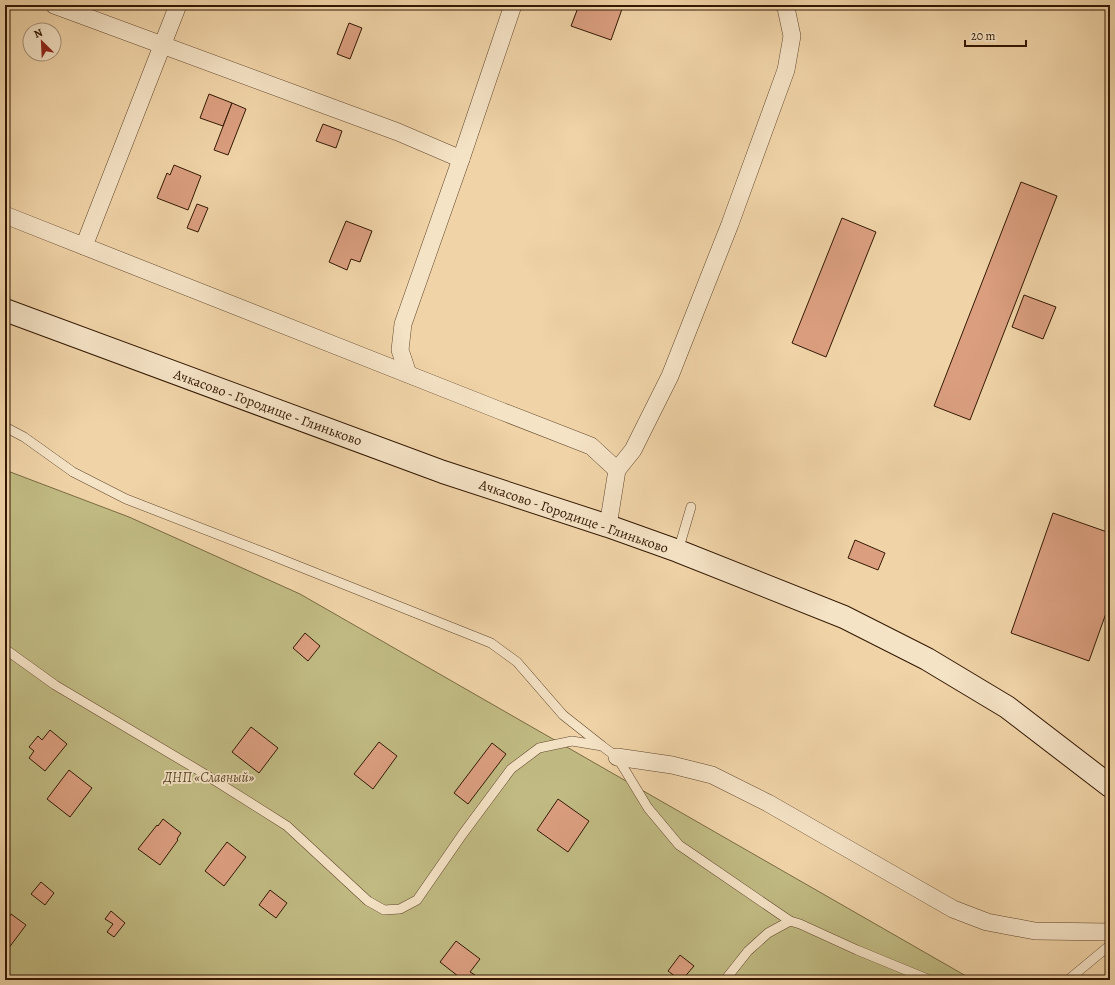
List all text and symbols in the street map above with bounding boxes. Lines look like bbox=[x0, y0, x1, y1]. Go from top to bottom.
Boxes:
north arrow bbox=[22, 22, 62, 62]
scale bar bbox=[965, 22, 1026, 48]
text: N bbox=[31, 25, 45, 42]
text: 20 m bbox=[971, 28, 995, 44]
street label: Ачкасово - Городище - Глиньково bbox=[170, 364, 365, 450]
street label: Ачкасово - Городище - Глиньково bbox=[476, 475, 671, 558]
park label: ДНП «Славный» bbox=[163, 768, 255, 787]

